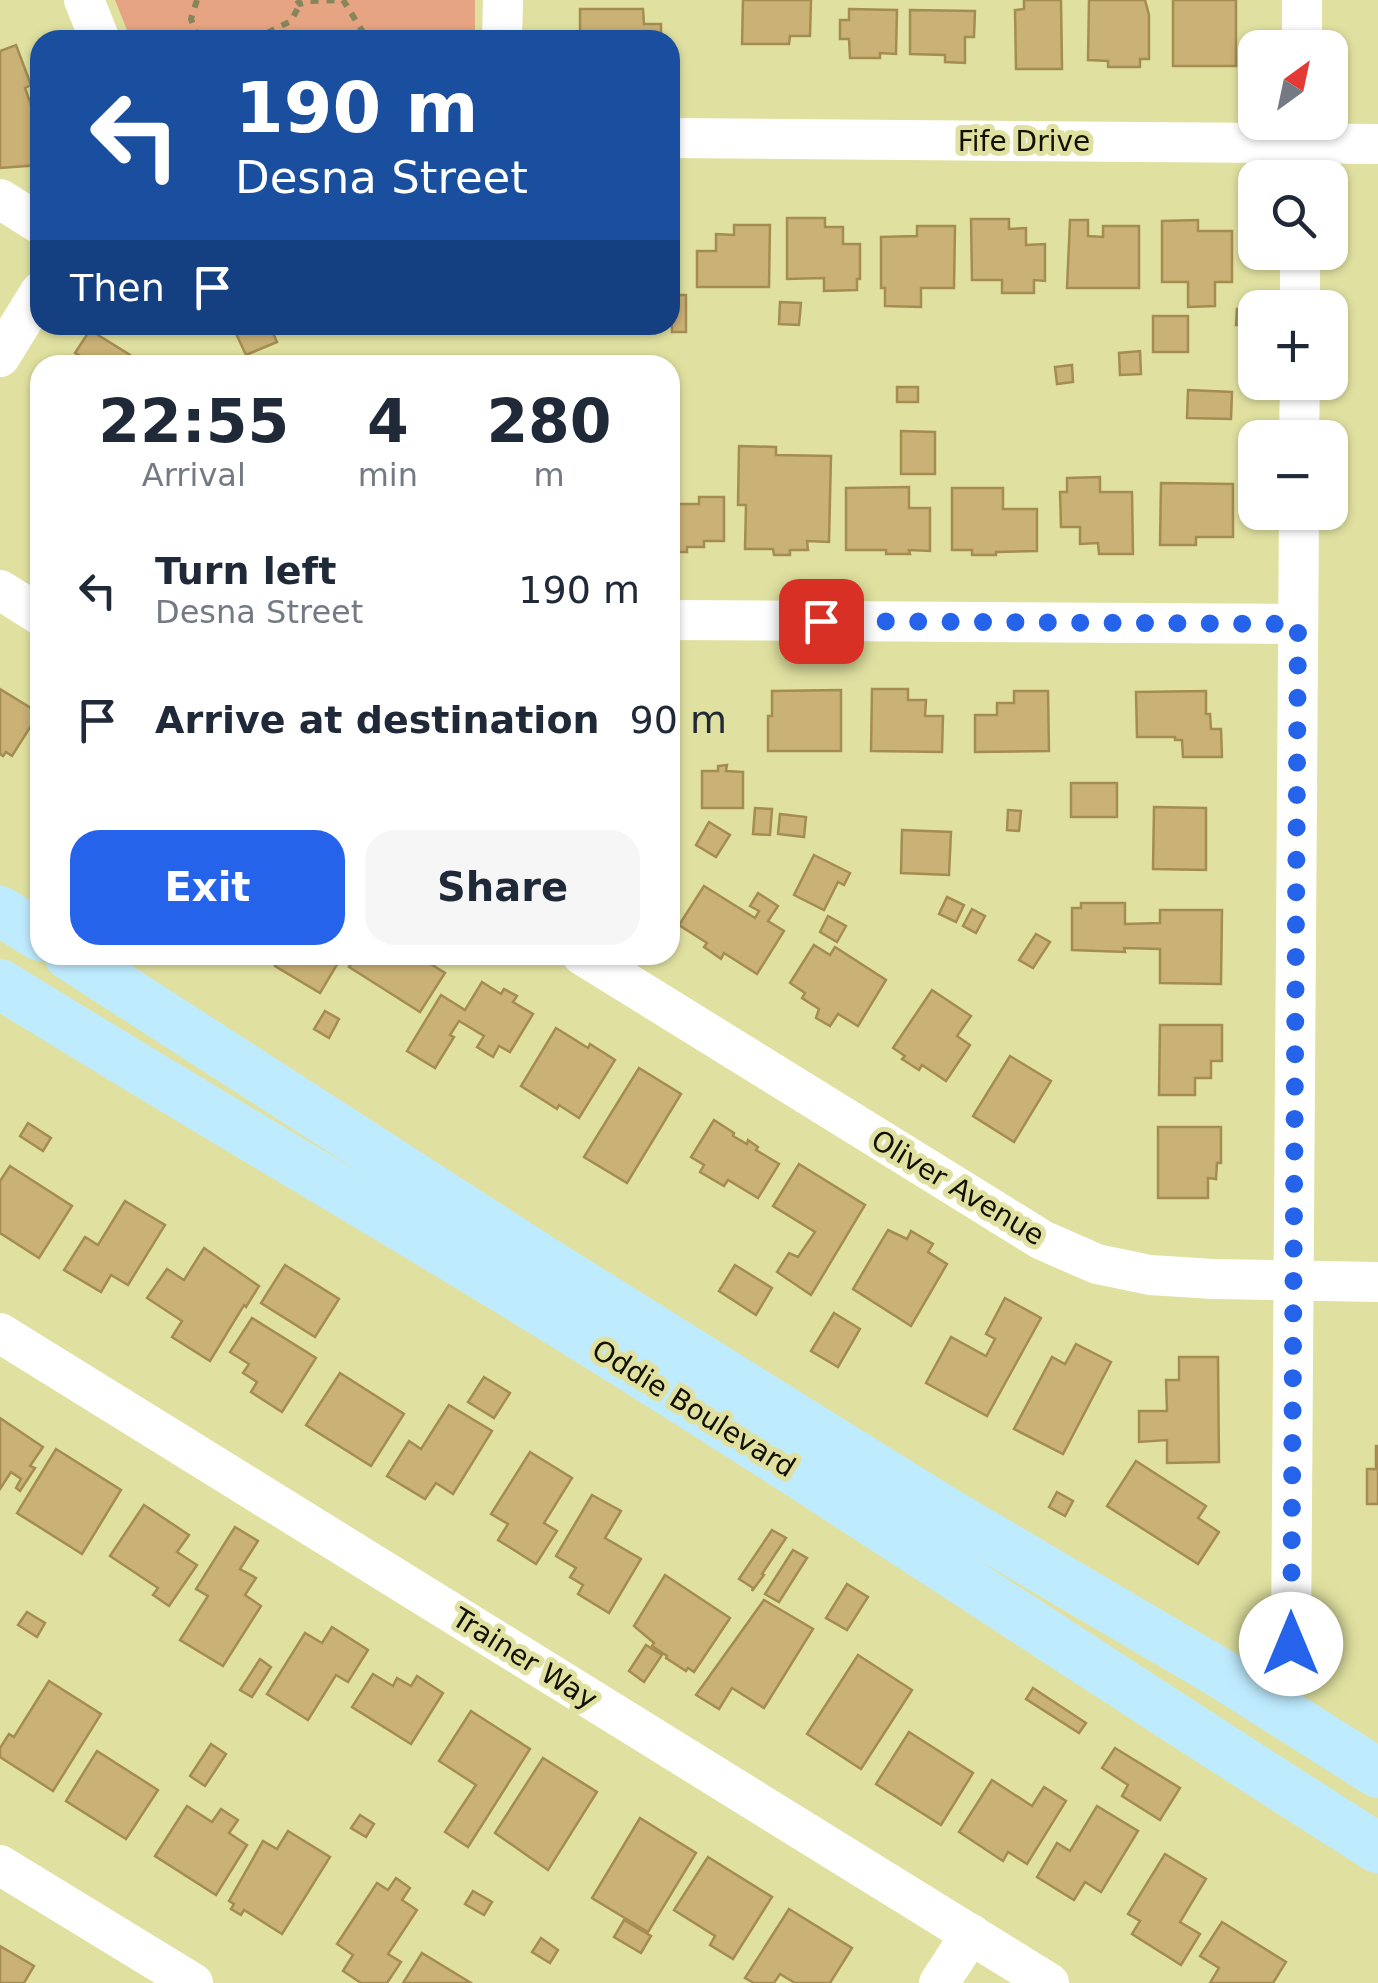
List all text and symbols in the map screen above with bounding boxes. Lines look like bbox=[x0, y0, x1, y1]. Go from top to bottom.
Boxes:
north arrow bbox=[1238, 30, 1348, 140]
map controls bbox=[1238, 30, 1348, 530]
text: 190 m bbox=[235, 67, 478, 149]
icon: left bbox=[70, 70, 200, 200]
street label: Fife Drive bbox=[958, 125, 1090, 158]
text: Desna Street bbox=[235, 151, 528, 204]
button: search bbox=[1238, 160, 1348, 270]
icon: arrive bbox=[185, 260, 240, 315]
text: Then bbox=[70, 266, 165, 310]
button: + bbox=[1238, 290, 1348, 400]
text: 22:55 bbox=[98, 386, 289, 456]
text: 4 bbox=[367, 386, 409, 456]
text: 280 bbox=[486, 386, 612, 456]
button: − bbox=[1238, 420, 1348, 530]
text: Arrival bbox=[142, 456, 246, 494]
text: min bbox=[358, 456, 418, 494]
text: m bbox=[533, 456, 565, 494]
text: Turn left bbox=[155, 549, 336, 593]
icon: left bbox=[70, 563, 125, 618]
text: 190 m bbox=[518, 568, 640, 612]
pin bbox=[779, 579, 864, 664]
text: Desna Street bbox=[155, 593, 363, 631]
icon: arrive bbox=[794, 594, 849, 649]
icon: arrive bbox=[70, 693, 125, 748]
text: Arrive at destination bbox=[155, 698, 600, 742]
text: 90 m bbox=[630, 698, 727, 742]
button: Exit bbox=[70, 830, 345, 945]
button: Share bbox=[365, 830, 640, 945]
street label: Oliver Avenue bbox=[865, 1123, 1050, 1252]
street label: Oddie Boulevard bbox=[586, 1333, 801, 1484]
position arrow bbox=[1239, 1592, 1343, 1696]
street label: Trainer Way bbox=[445, 1600, 603, 1716]

